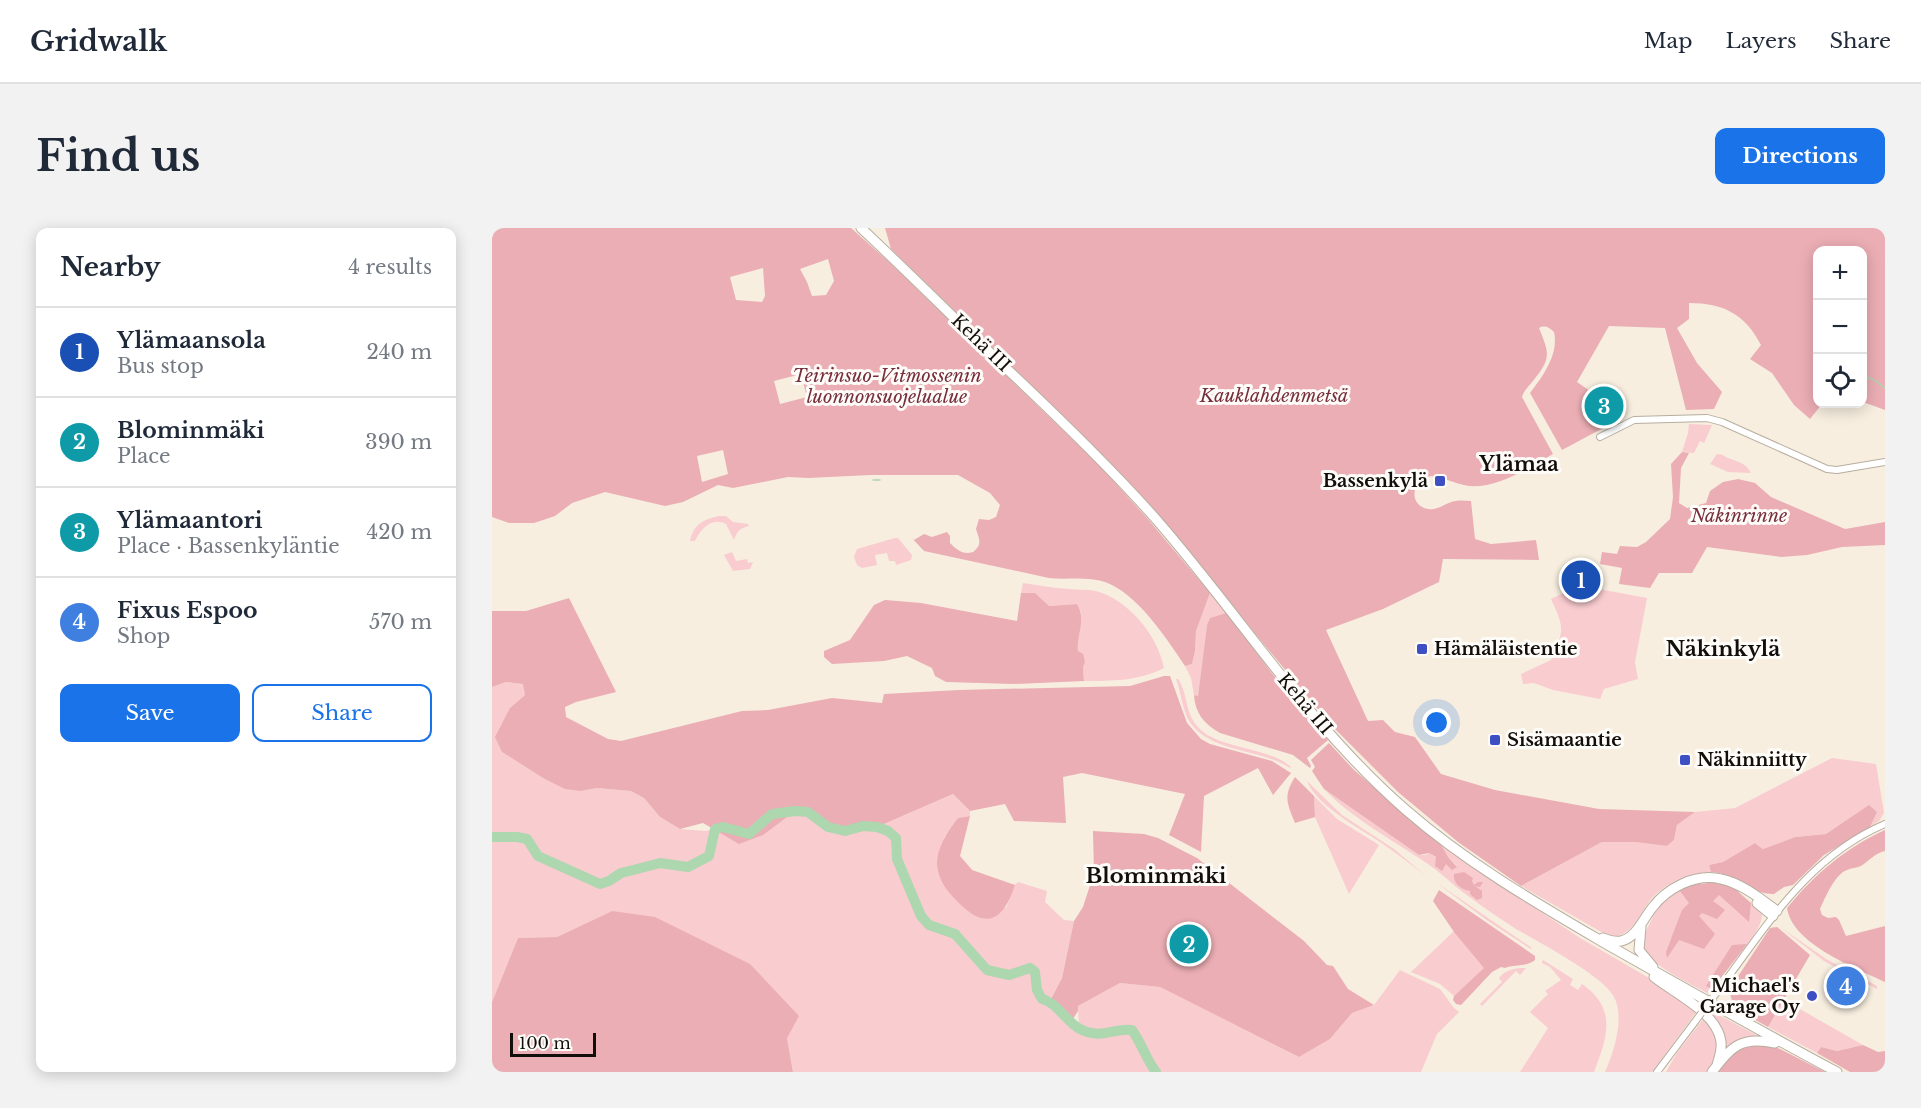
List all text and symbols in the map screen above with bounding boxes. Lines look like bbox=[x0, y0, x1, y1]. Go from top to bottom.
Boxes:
text: Gridwalk bbox=[30, 24, 167, 59]
text: Map bbox=[1644, 28, 1693, 54]
text: Layers bbox=[1726, 28, 1797, 54]
text: Share bbox=[1830, 28, 1891, 54]
button: Directions bbox=[1715, 128, 1885, 184]
text: Find us bbox=[36, 130, 200, 182]
map controls bbox=[1813, 246, 1867, 408]
button: + bbox=[1813, 246, 1867, 300]
text: Nearby bbox=[60, 251, 161, 283]
text: 4 results bbox=[348, 255, 432, 279]
button: − bbox=[1813, 300, 1867, 354]
street label: Kehä III bbox=[947, 309, 1015, 377]
text: Ylämaansola bbox=[117, 327, 266, 354]
text: 1 bbox=[75, 340, 84, 364]
text: 240 m bbox=[367, 340, 432, 364]
text: Bus stop bbox=[117, 354, 204, 378]
button: locate bbox=[1813, 354, 1867, 408]
park label: Teirinsuo-Vitmossenin luonnonsuojelualue bbox=[793, 365, 981, 408]
pin: 3 bbox=[1584, 384, 1624, 429]
park label: Kauklahdenmetsä bbox=[1199, 385, 1348, 407]
text: Blominmäki bbox=[117, 417, 265, 444]
text: 2 bbox=[73, 430, 86, 454]
text: 390 m bbox=[365, 430, 432, 454]
text: Place bbox=[117, 444, 171, 468]
district label: Ylämaa bbox=[1478, 452, 1559, 476]
place label: Bassenkylä bbox=[1323, 470, 1429, 492]
marker: Bassenkylä bbox=[1433, 474, 1447, 488]
park label: Näkinrinne bbox=[1690, 505, 1787, 527]
text: Ylämaantori bbox=[117, 507, 262, 534]
text: 3 bbox=[73, 520, 86, 544]
text: 420 m bbox=[367, 520, 432, 544]
text: Place · Bassenkyläntie bbox=[117, 534, 340, 558]
pin: 1 bbox=[1562, 558, 1600, 602]
text: Fixus Espoo bbox=[117, 597, 258, 624]
text: 4 bbox=[73, 610, 86, 634]
text: 570 m bbox=[369, 610, 432, 634]
text: Shop bbox=[117, 624, 170, 648]
district label: Näkinkylä bbox=[1666, 636, 1780, 662]
place label: Hämäläistentie bbox=[1434, 638, 1578, 660]
marker: Hämäläistentie bbox=[1415, 642, 1429, 656]
street label: Kehä III bbox=[1273, 669, 1337, 739]
button: Save bbox=[60, 684, 240, 742]
button: Share bbox=[252, 684, 432, 742]
your location bbox=[1422, 708, 1451, 737]
place label: Sisämaantie bbox=[1507, 729, 1622, 751]
marker: Sisämaantie bbox=[1488, 733, 1502, 747]
place label: Näkinniitty bbox=[1697, 749, 1807, 771]
marker: Näkinniitty bbox=[1678, 753, 1692, 767]
district label: Blominmäki bbox=[1086, 863, 1227, 889]
pin: 2 bbox=[1170, 922, 1208, 966]
pin: 4 bbox=[1826, 964, 1866, 1008]
place label: Michael's Garage Oy bbox=[1700, 975, 1800, 1018]
marker: Michael's Garage Oy bbox=[1805, 989, 1819, 1003]
scale bar bbox=[510, 1030, 596, 1058]
text: 100 m bbox=[519, 1033, 571, 1053]

